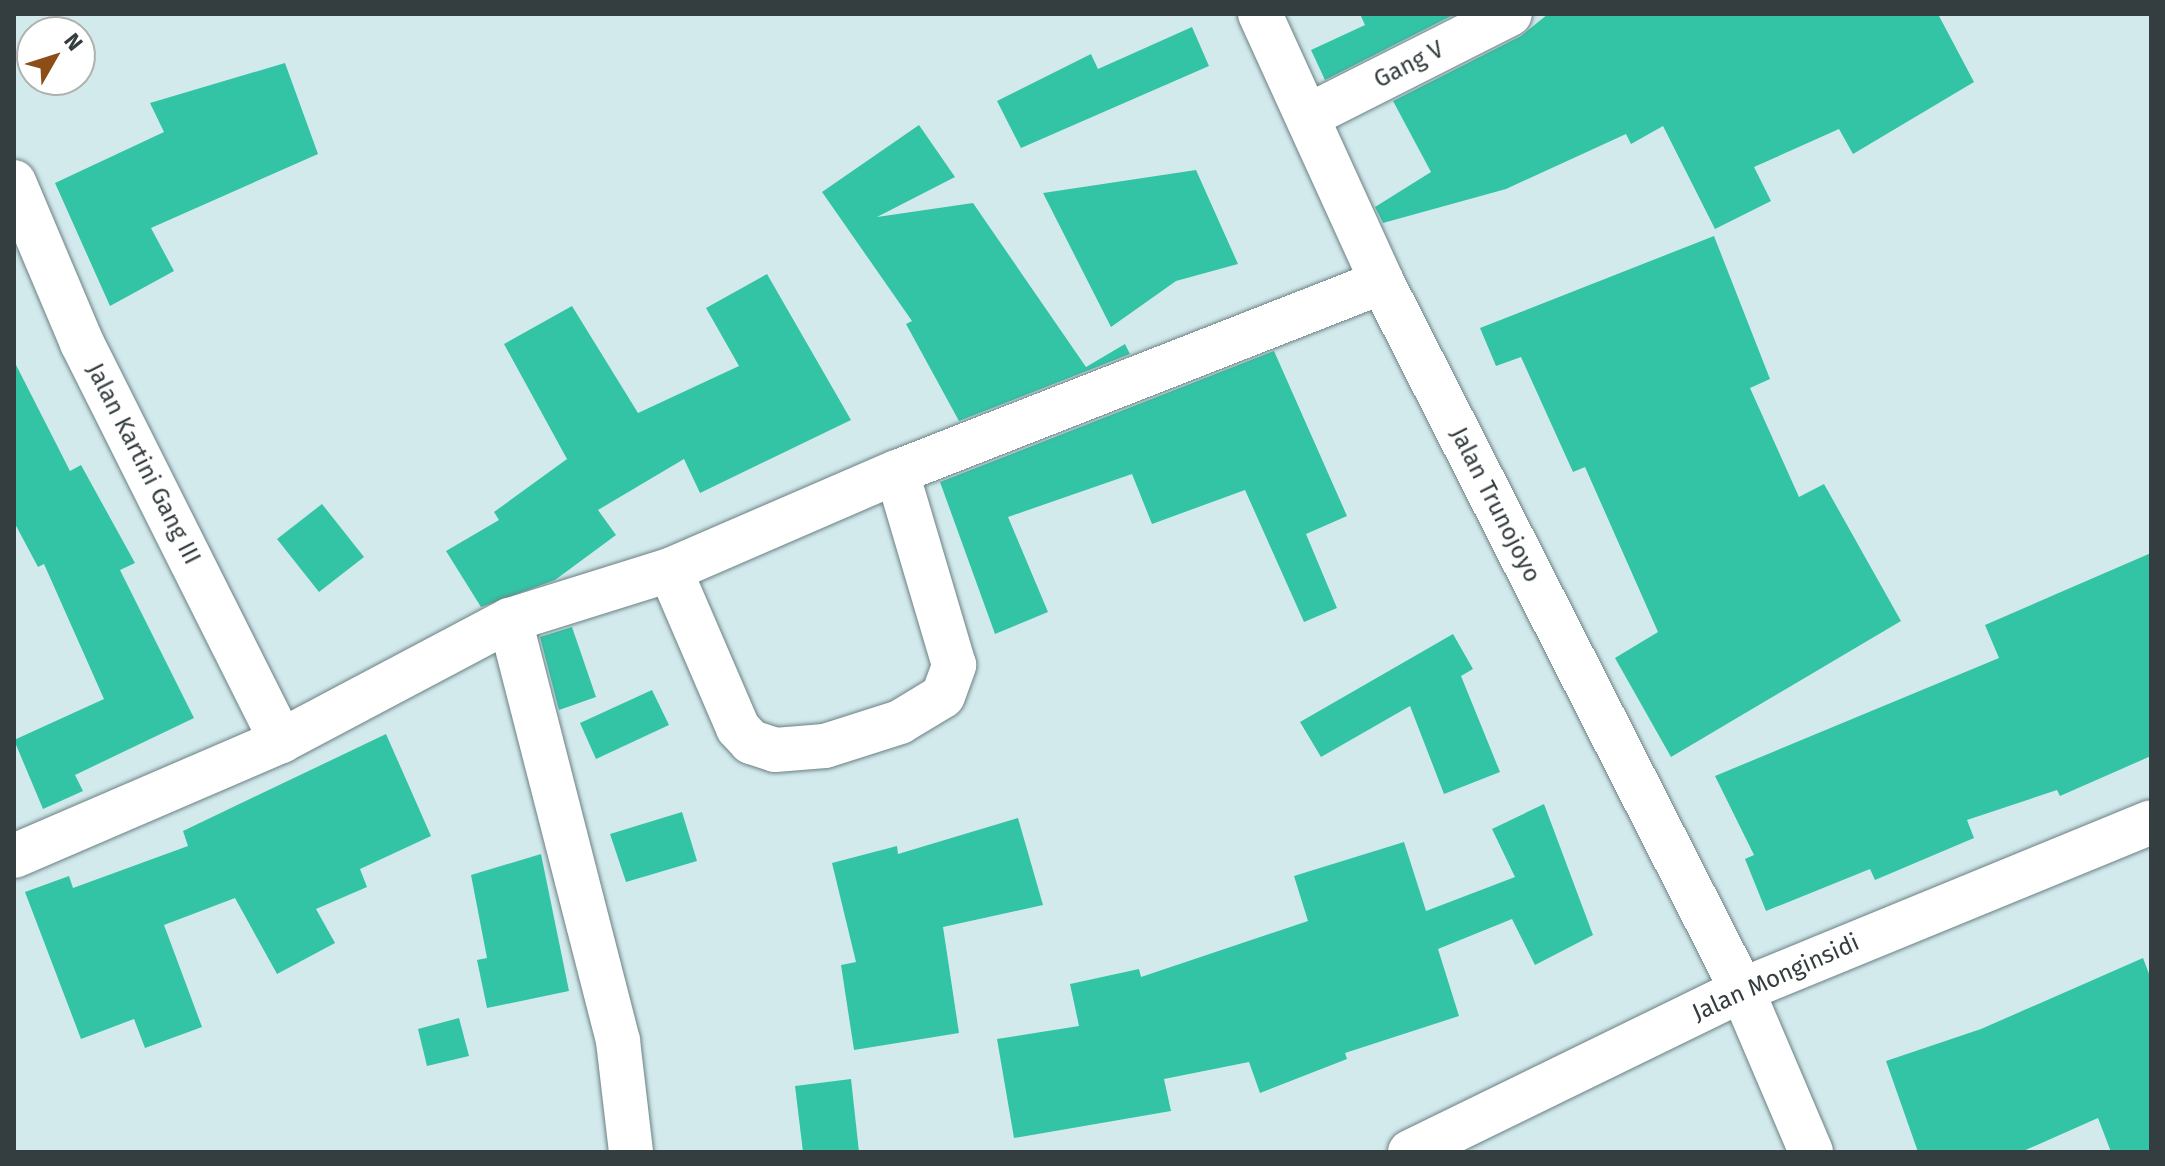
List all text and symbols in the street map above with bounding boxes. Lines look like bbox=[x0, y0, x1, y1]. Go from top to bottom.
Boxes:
north arrow bbox=[16, 16, 96, 96]
text: N bbox=[58, 28, 89, 56]
street label: Gang V bbox=[1369, 35, 1449, 95]
street label: Jalan Kartini Gang III bbox=[80, 359, 206, 569]
street label: Jalan Trunojoyo bbox=[1444, 423, 1546, 587]
street label: Jalan Monginsidi bbox=[1688, 928, 1864, 1028]

